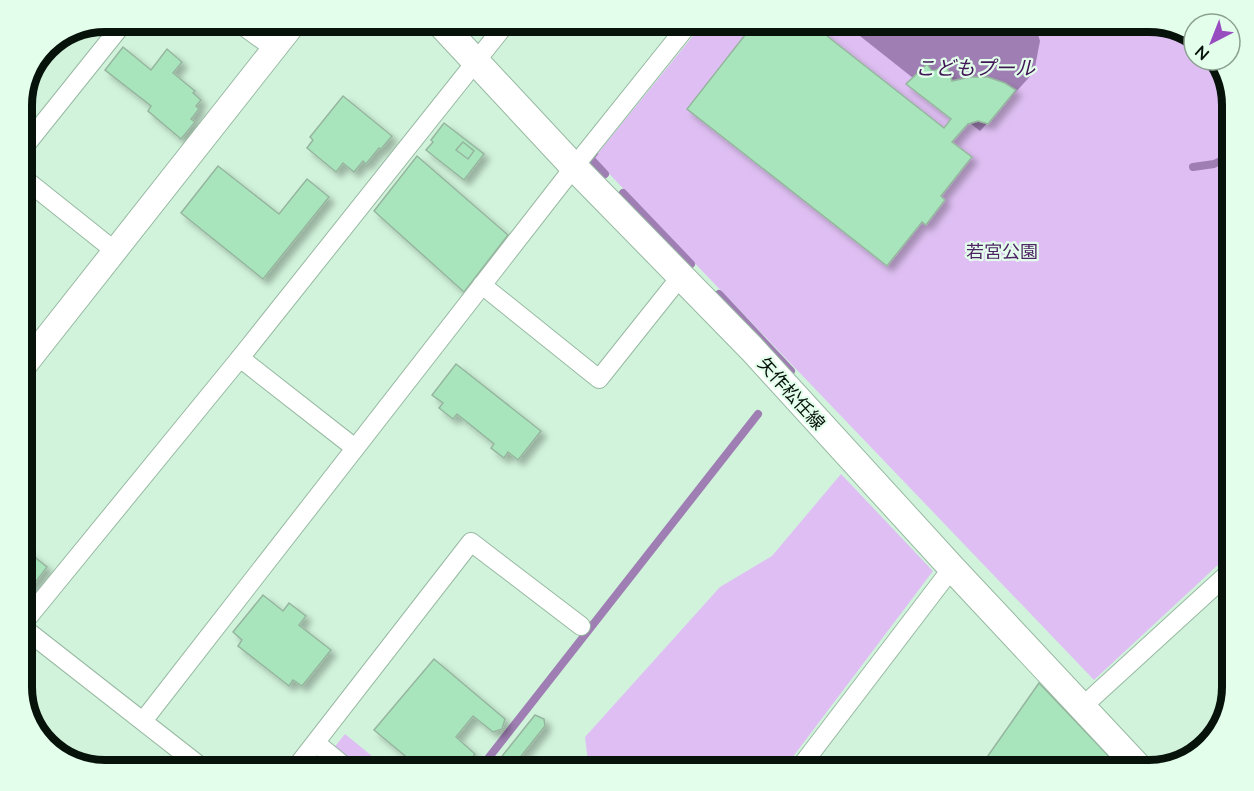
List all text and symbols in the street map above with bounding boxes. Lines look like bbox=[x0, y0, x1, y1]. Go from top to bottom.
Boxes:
north arrow bbox=[1182, 12, 1242, 72]
text: N bbox=[1191, 42, 1213, 65]
water label: こどもプール bbox=[915, 55, 1036, 79]
park label: 若宮公園 bbox=[966, 240, 1038, 262]
street label: 矢作松任線 bbox=[754, 352, 830, 434]

